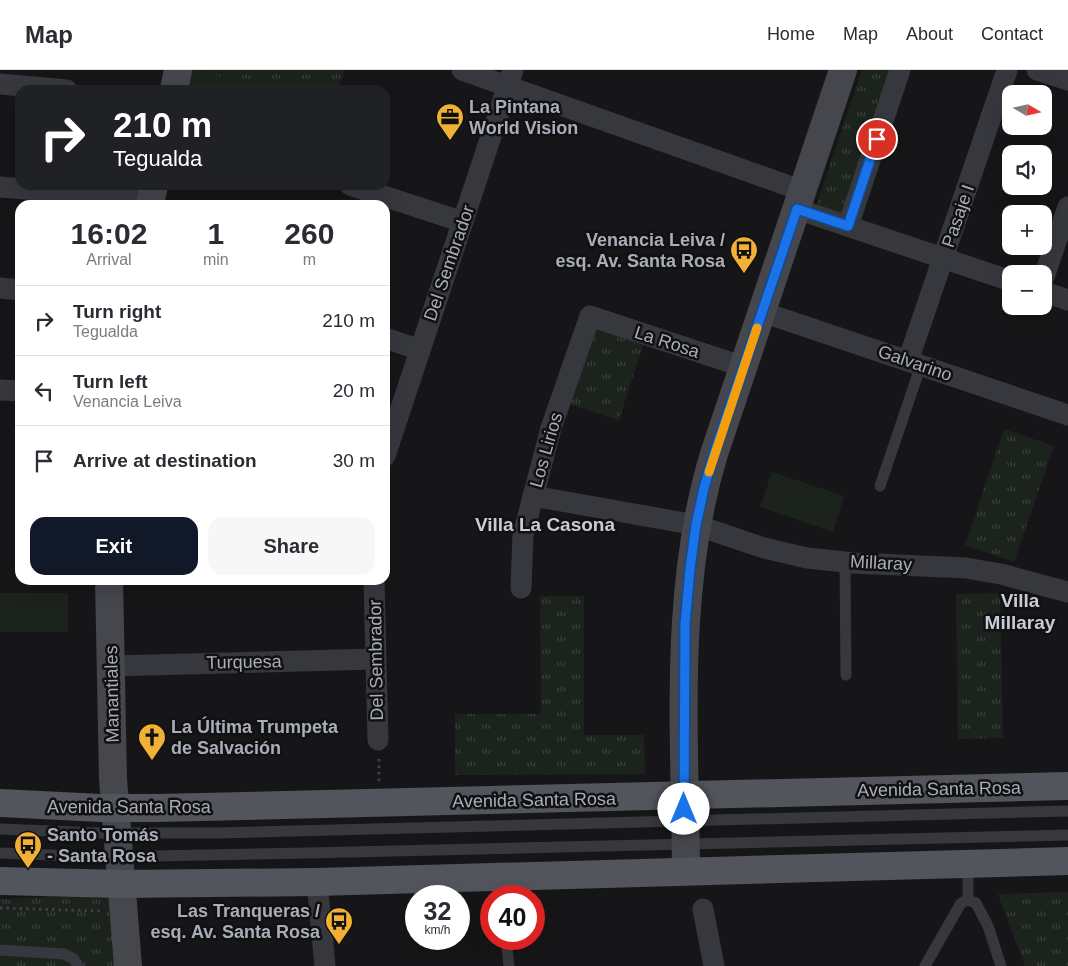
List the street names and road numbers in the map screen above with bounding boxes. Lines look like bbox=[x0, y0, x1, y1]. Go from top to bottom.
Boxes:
street label: Pasaje I bbox=[938, 182, 978, 250]
street label: Del Sembrador bbox=[420, 203, 478, 323]
street label: La Rosa bbox=[632, 322, 703, 362]
street label: Galvarino bbox=[875, 341, 955, 385]
street label: Los Lirios bbox=[526, 410, 566, 490]
street label: Millaray bbox=[850, 551, 912, 575]
street label: Del Sembrador bbox=[365, 599, 387, 721]
street label: Manantiales bbox=[101, 645, 123, 743]
street label: Turquesa bbox=[206, 651, 283, 673]
street label: Avenida Santa Rosa bbox=[857, 778, 1022, 800]
street label: Avenida Santa Rosa bbox=[452, 789, 617, 811]
street label: Avenida Santa Rosa bbox=[47, 797, 212, 817]

